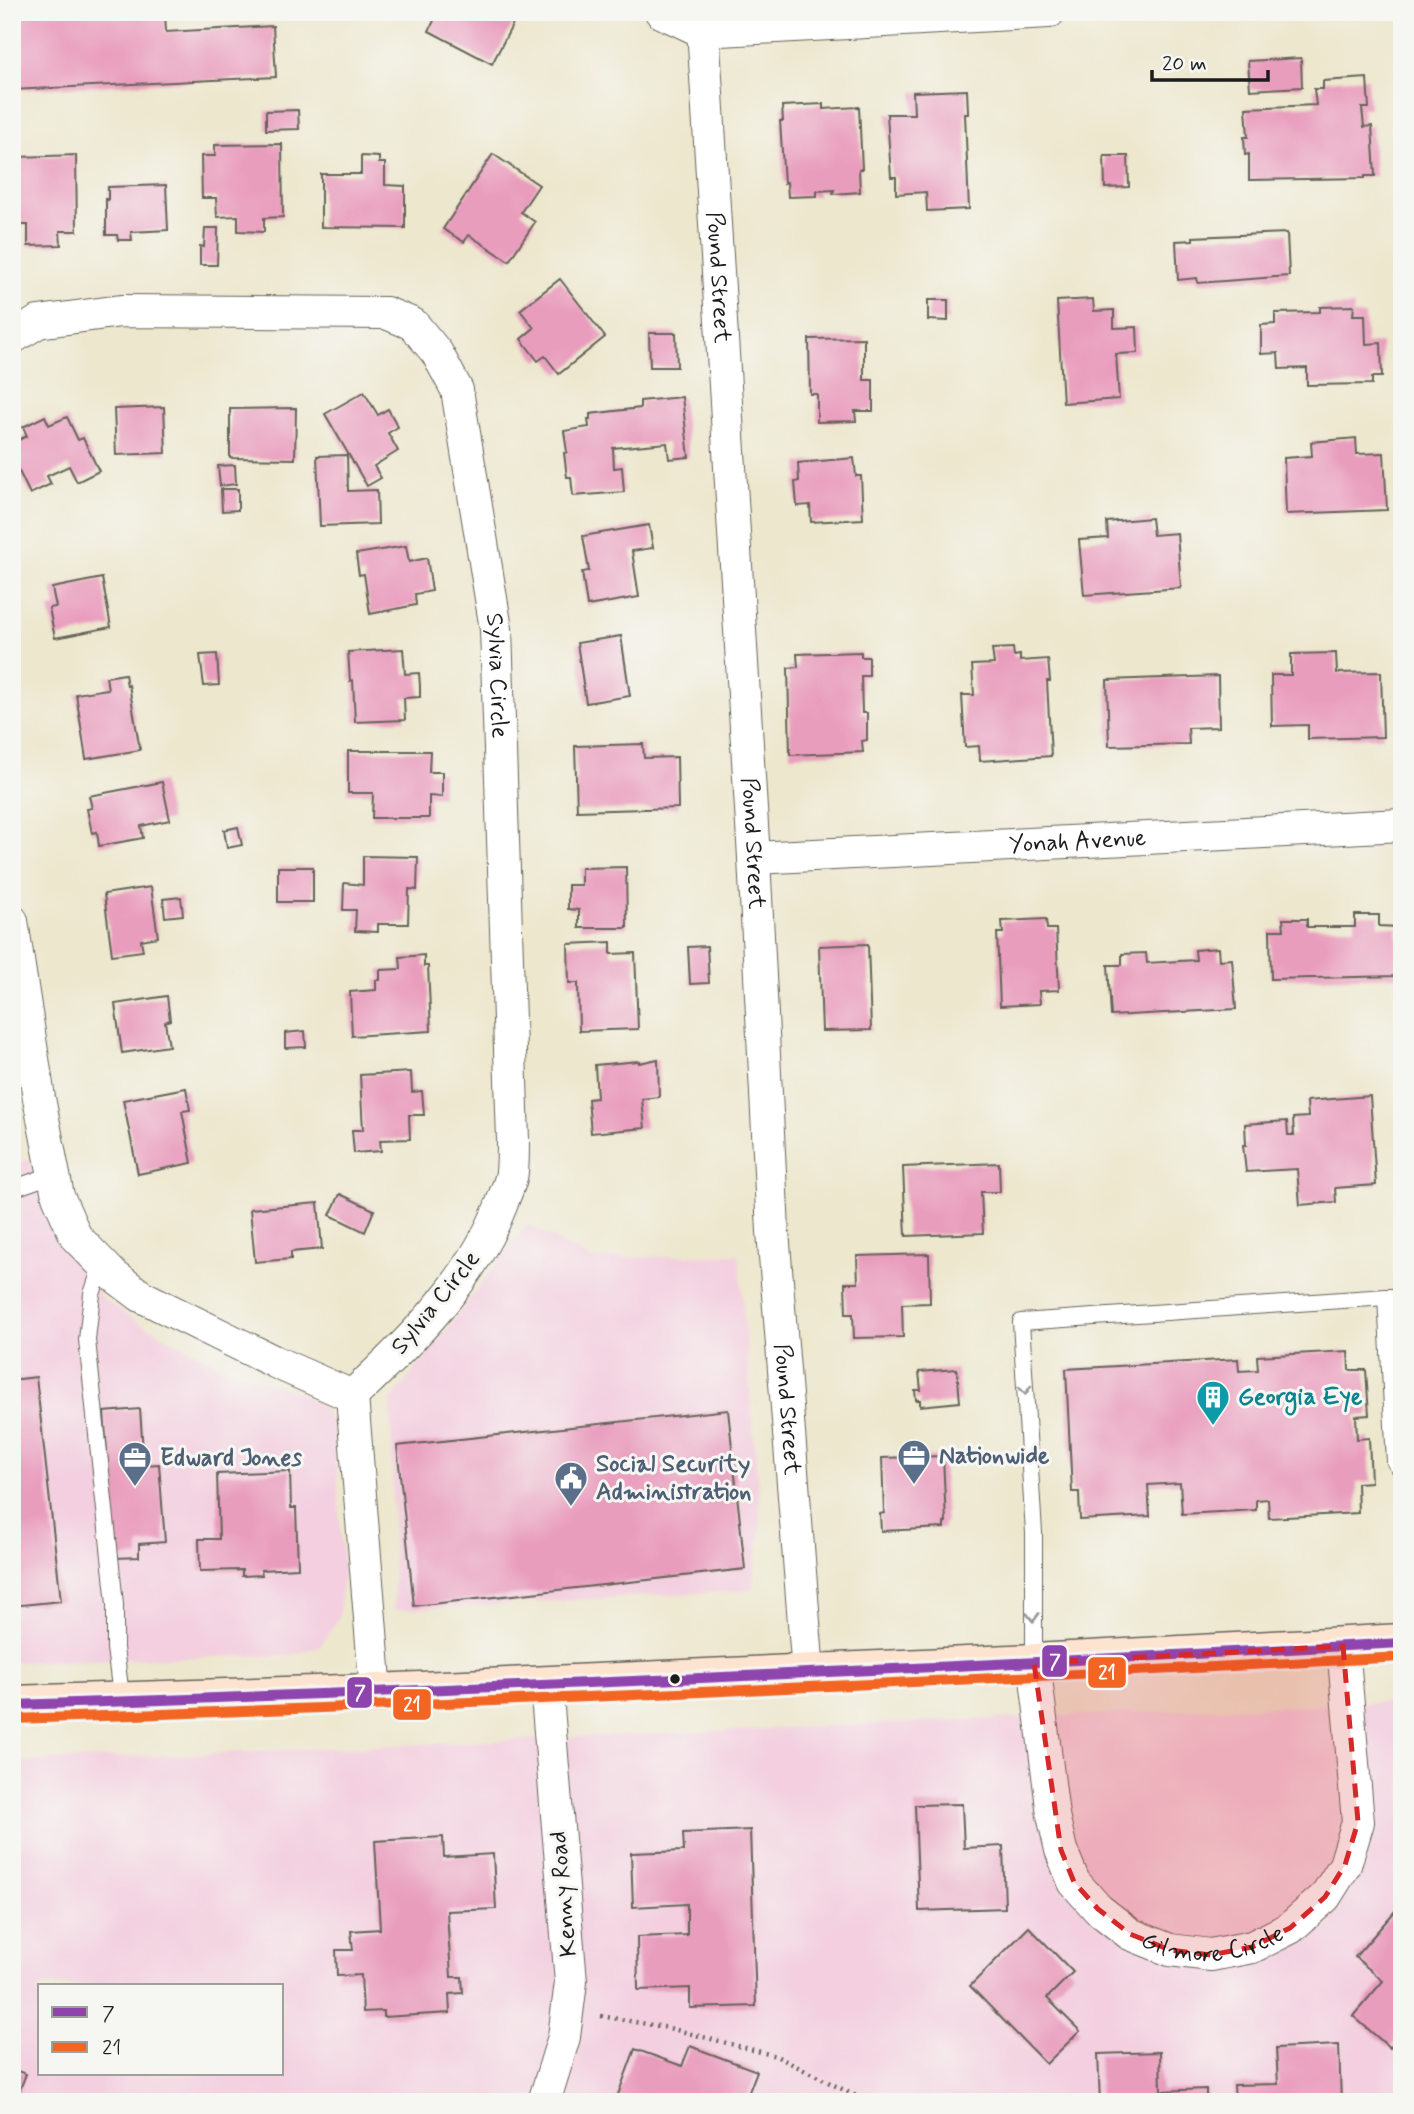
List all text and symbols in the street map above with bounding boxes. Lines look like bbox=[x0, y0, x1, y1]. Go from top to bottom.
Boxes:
scale bar bbox=[1152, 38, 1267, 82]
text: 20 m bbox=[1162, 50, 1207, 78]
street label: Pound Street bbox=[699, 211, 738, 344]
street label: Sylvia Circle bbox=[478, 611, 515, 739]
street label: Pound Street bbox=[734, 777, 772, 910]
street label: Yonah Avenue bbox=[1008, 823, 1147, 860]
street label: Sylvia Circle bbox=[385, 1244, 488, 1361]
street label: Pound Street bbox=[766, 1342, 808, 1476]
building icon: Georgia Eye bbox=[1194, 1378, 1232, 1427]
place label: Georgia Eye bbox=[1238, 1382, 1363, 1416]
one-way arrow bbox=[1017, 1385, 1032, 1396]
office icon: Nationwide bbox=[895, 1437, 933, 1486]
office icon: Edward Jones bbox=[116, 1439, 154, 1488]
place label: Nationwide bbox=[939, 1441, 1050, 1472]
place label: Edward Jones bbox=[160, 1443, 302, 1474]
place label: Social Security Administration bbox=[596, 1449, 751, 1508]
public building icon: Social Security Administration bbox=[552, 1459, 590, 1508]
one-way arrow bbox=[1025, 1612, 1041, 1623]
line badge: 7 bbox=[1041, 1644, 1068, 1678]
text: 7 bbox=[1049, 1650, 1061, 1675]
line badge: 21 bbox=[1087, 1656, 1127, 1689]
text: 21 bbox=[1098, 1661, 1116, 1686]
unlabelled marker bbox=[668, 1672, 682, 1686]
line badge: 7 bbox=[346, 1676, 373, 1709]
text: 7 bbox=[354, 1681, 366, 1706]
line badge: 21 bbox=[392, 1688, 432, 1721]
text: 21 bbox=[403, 1693, 421, 1718]
street label: Kenny Road bbox=[543, 1830, 585, 1958]
street label: Gilmore Circle bbox=[1137, 1918, 1289, 1971]
legend bbox=[38, 1984, 284, 2076]
text: 7 bbox=[102, 2000, 115, 2028]
text: 21 bbox=[102, 2034, 121, 2062]

